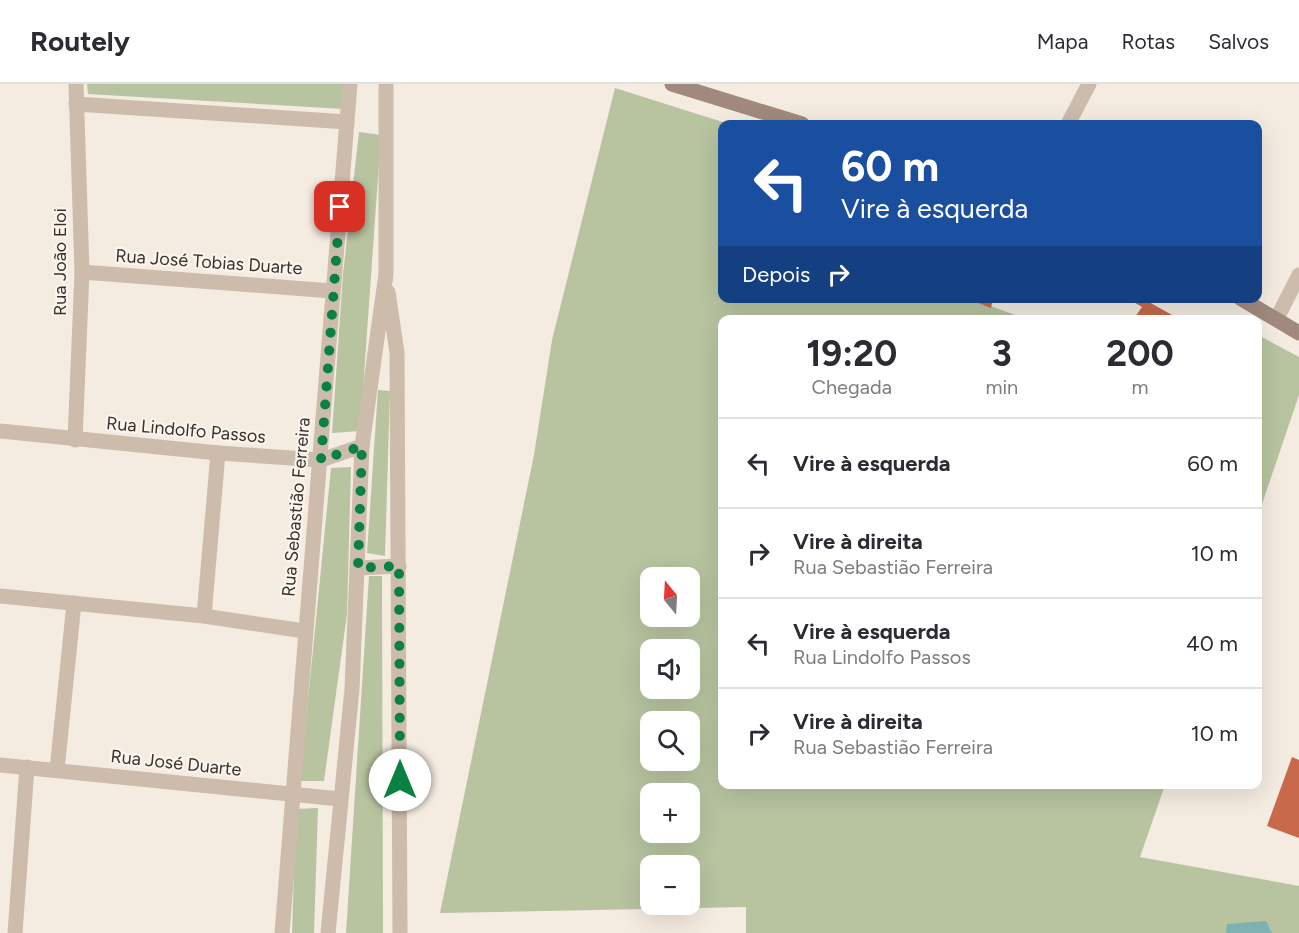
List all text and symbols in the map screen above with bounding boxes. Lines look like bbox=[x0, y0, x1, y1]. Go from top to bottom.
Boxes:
text: Routely bbox=[30, 24, 130, 58]
text: Mapa bbox=[1037, 29, 1088, 54]
text: Rotas bbox=[1121, 29, 1175, 54]
text: Salvos bbox=[1208, 29, 1269, 54]
text: 60 m bbox=[841, 141, 939, 192]
icon: left bbox=[742, 144, 820, 222]
pin bbox=[314, 181, 365, 232]
icon: arrive bbox=[323, 190, 356, 223]
text: Vire à esquerda bbox=[841, 192, 1028, 225]
street label: Rua João Eloi bbox=[49, 208, 71, 316]
street label: Rua José Tobias Duarte bbox=[115, 244, 304, 280]
icon: right bbox=[822, 258, 855, 291]
text: Depois bbox=[742, 261, 810, 288]
text: 19:20 bbox=[806, 332, 897, 375]
text: 3 bbox=[992, 332, 1012, 375]
text: 200 bbox=[1106, 332, 1174, 375]
text: Chegada bbox=[812, 375, 892, 399]
text: min bbox=[985, 375, 1018, 399]
text: m bbox=[1132, 375, 1149, 399]
street label: Rua Lindolfo Passos bbox=[105, 412, 267, 448]
street label: Rua Sebastião Ferreira bbox=[277, 416, 315, 598]
icon: left bbox=[742, 447, 775, 480]
text: Vire à esquerda bbox=[793, 450, 951, 477]
text: 60 m bbox=[1187, 450, 1238, 477]
text: Vire à direita bbox=[793, 528, 923, 555]
icon: right bbox=[742, 537, 775, 570]
text: 10 m bbox=[1191, 540, 1238, 567]
text: Rua Sebastião Ferreira bbox=[793, 555, 993, 579]
north arrow bbox=[640, 567, 700, 627]
map controls bbox=[640, 567, 700, 915]
text: Vire à esquerda bbox=[793, 618, 951, 645]
icon: left bbox=[742, 627, 775, 660]
text: 40 m bbox=[1186, 630, 1238, 657]
button: sound bbox=[640, 639, 700, 699]
text: Rua Lindolfo Passos bbox=[793, 645, 971, 669]
text: Vire à direita bbox=[793, 708, 923, 735]
button: search bbox=[640, 711, 700, 771]
icon: right bbox=[742, 717, 775, 750]
text: 10 m bbox=[1191, 720, 1238, 747]
text: Rua Sebastião Ferreira bbox=[793, 735, 993, 759]
street label: Rua José Duarte bbox=[109, 745, 243, 781]
position arrow bbox=[368, 748, 432, 812]
button: + bbox=[640, 783, 700, 843]
button: − bbox=[640, 855, 700, 915]

